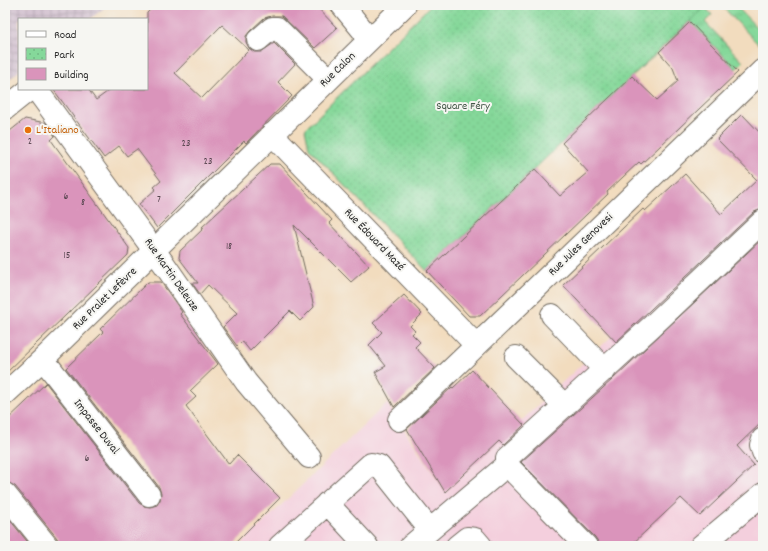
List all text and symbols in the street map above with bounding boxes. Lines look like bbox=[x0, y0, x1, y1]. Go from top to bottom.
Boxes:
legend bbox=[18, 18, 148, 90]
text: Road bbox=[54, 27, 76, 44]
text: Park bbox=[54, 47, 75, 64]
street label: Rue Calon bbox=[316, 48, 360, 92]
text: Building bbox=[54, 67, 89, 84]
park label: Square Féry bbox=[436, 98, 491, 115]
place label: L'Italiano bbox=[36, 122, 79, 139]
marker: L'Italiano bbox=[23, 125, 33, 135]
house number: 2 bbox=[28, 135, 32, 149]
house number: 23 bbox=[182, 137, 190, 151]
house number: 23 bbox=[204, 155, 212, 169]
house number: 6 bbox=[64, 190, 69, 204]
house number: 7 bbox=[157, 193, 161, 207]
house number: 8 bbox=[81, 196, 85, 210]
street label: Rue Édouard Mazé bbox=[340, 205, 408, 275]
street label: Rue Jules Genovesi bbox=[545, 210, 617, 280]
street label: Rue Martin Deleuze bbox=[139, 235, 203, 315]
house number: 18 bbox=[226, 240, 232, 254]
house number: 15 bbox=[64, 249, 71, 263]
street label: Rue Pralet Lefèvre bbox=[69, 264, 141, 334]
street label: Impasse Duval bbox=[69, 396, 123, 458]
house number: 6 bbox=[85, 452, 90, 466]

